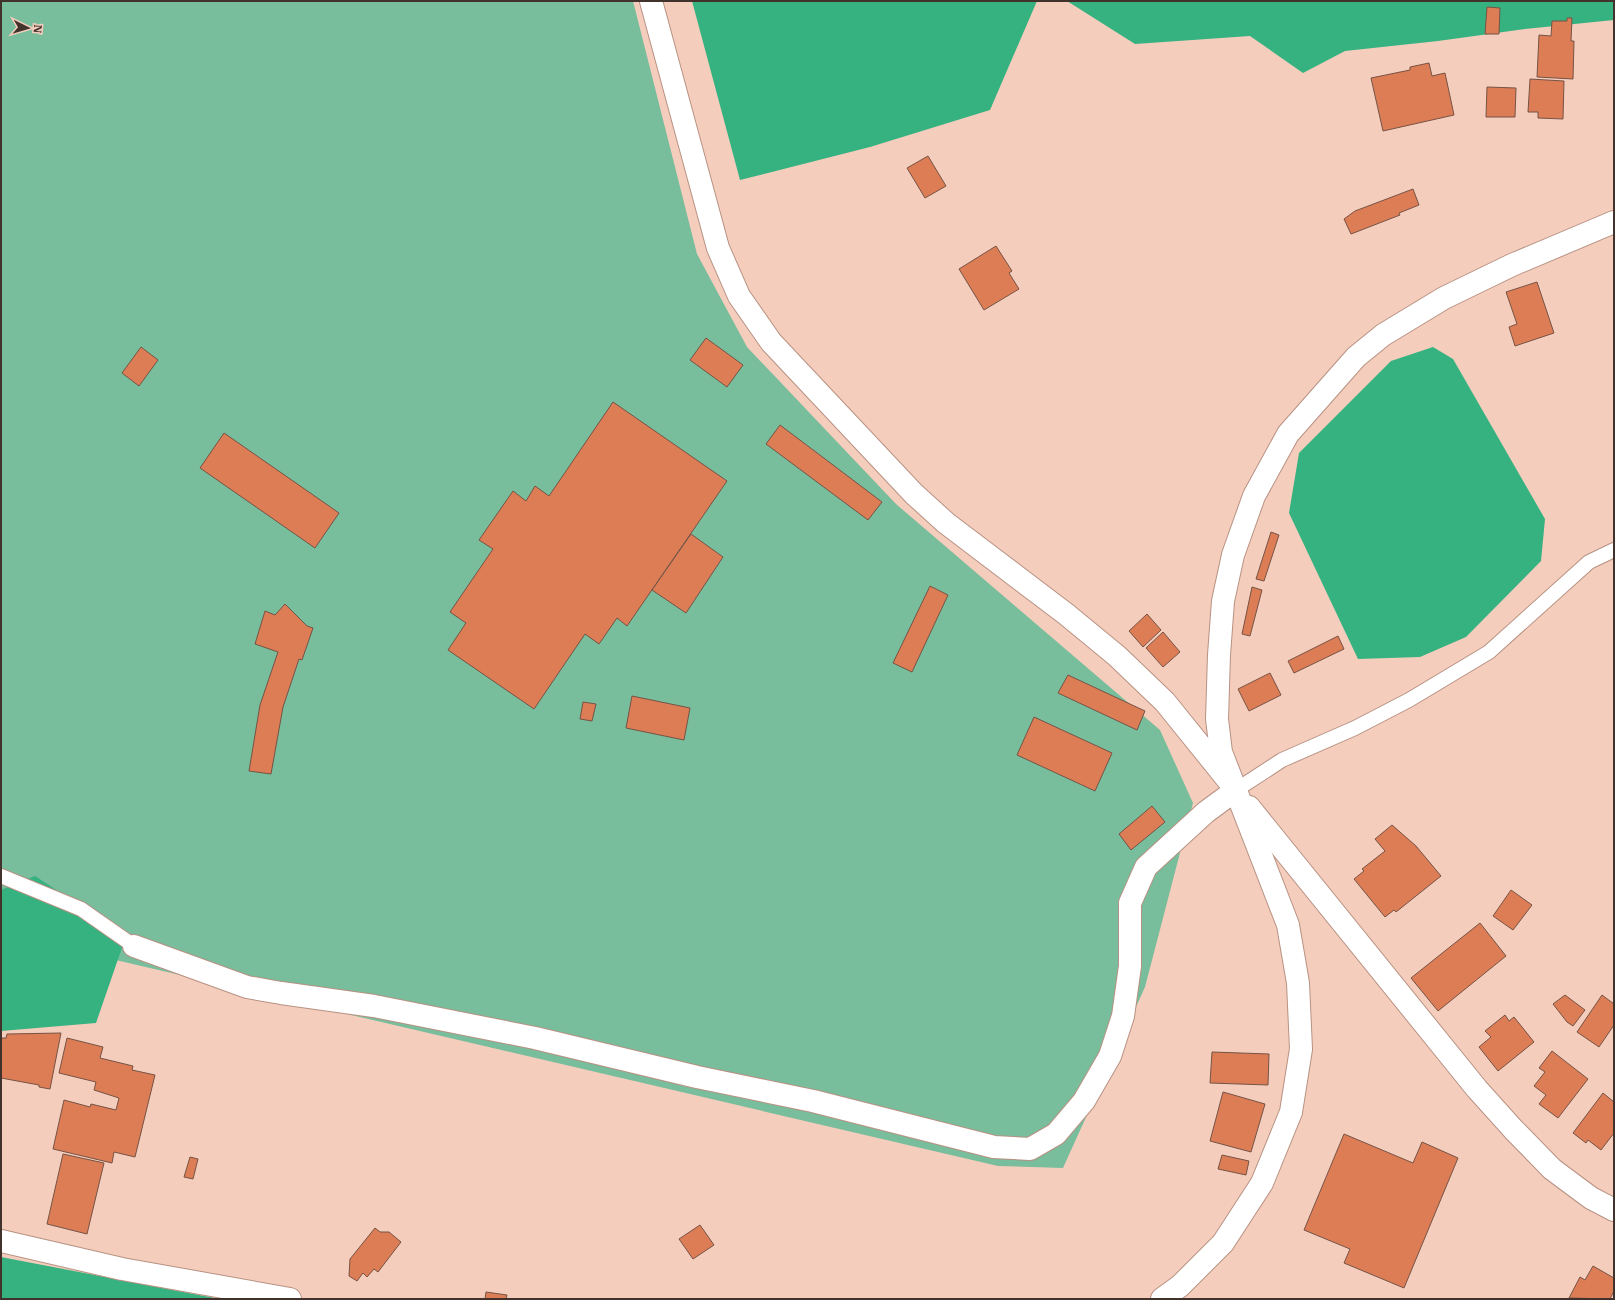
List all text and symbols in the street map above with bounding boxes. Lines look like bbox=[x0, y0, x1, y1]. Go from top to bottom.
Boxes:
north arrow bbox=[8, 8, 48, 48]
text: N bbox=[31, 24, 45, 34]

